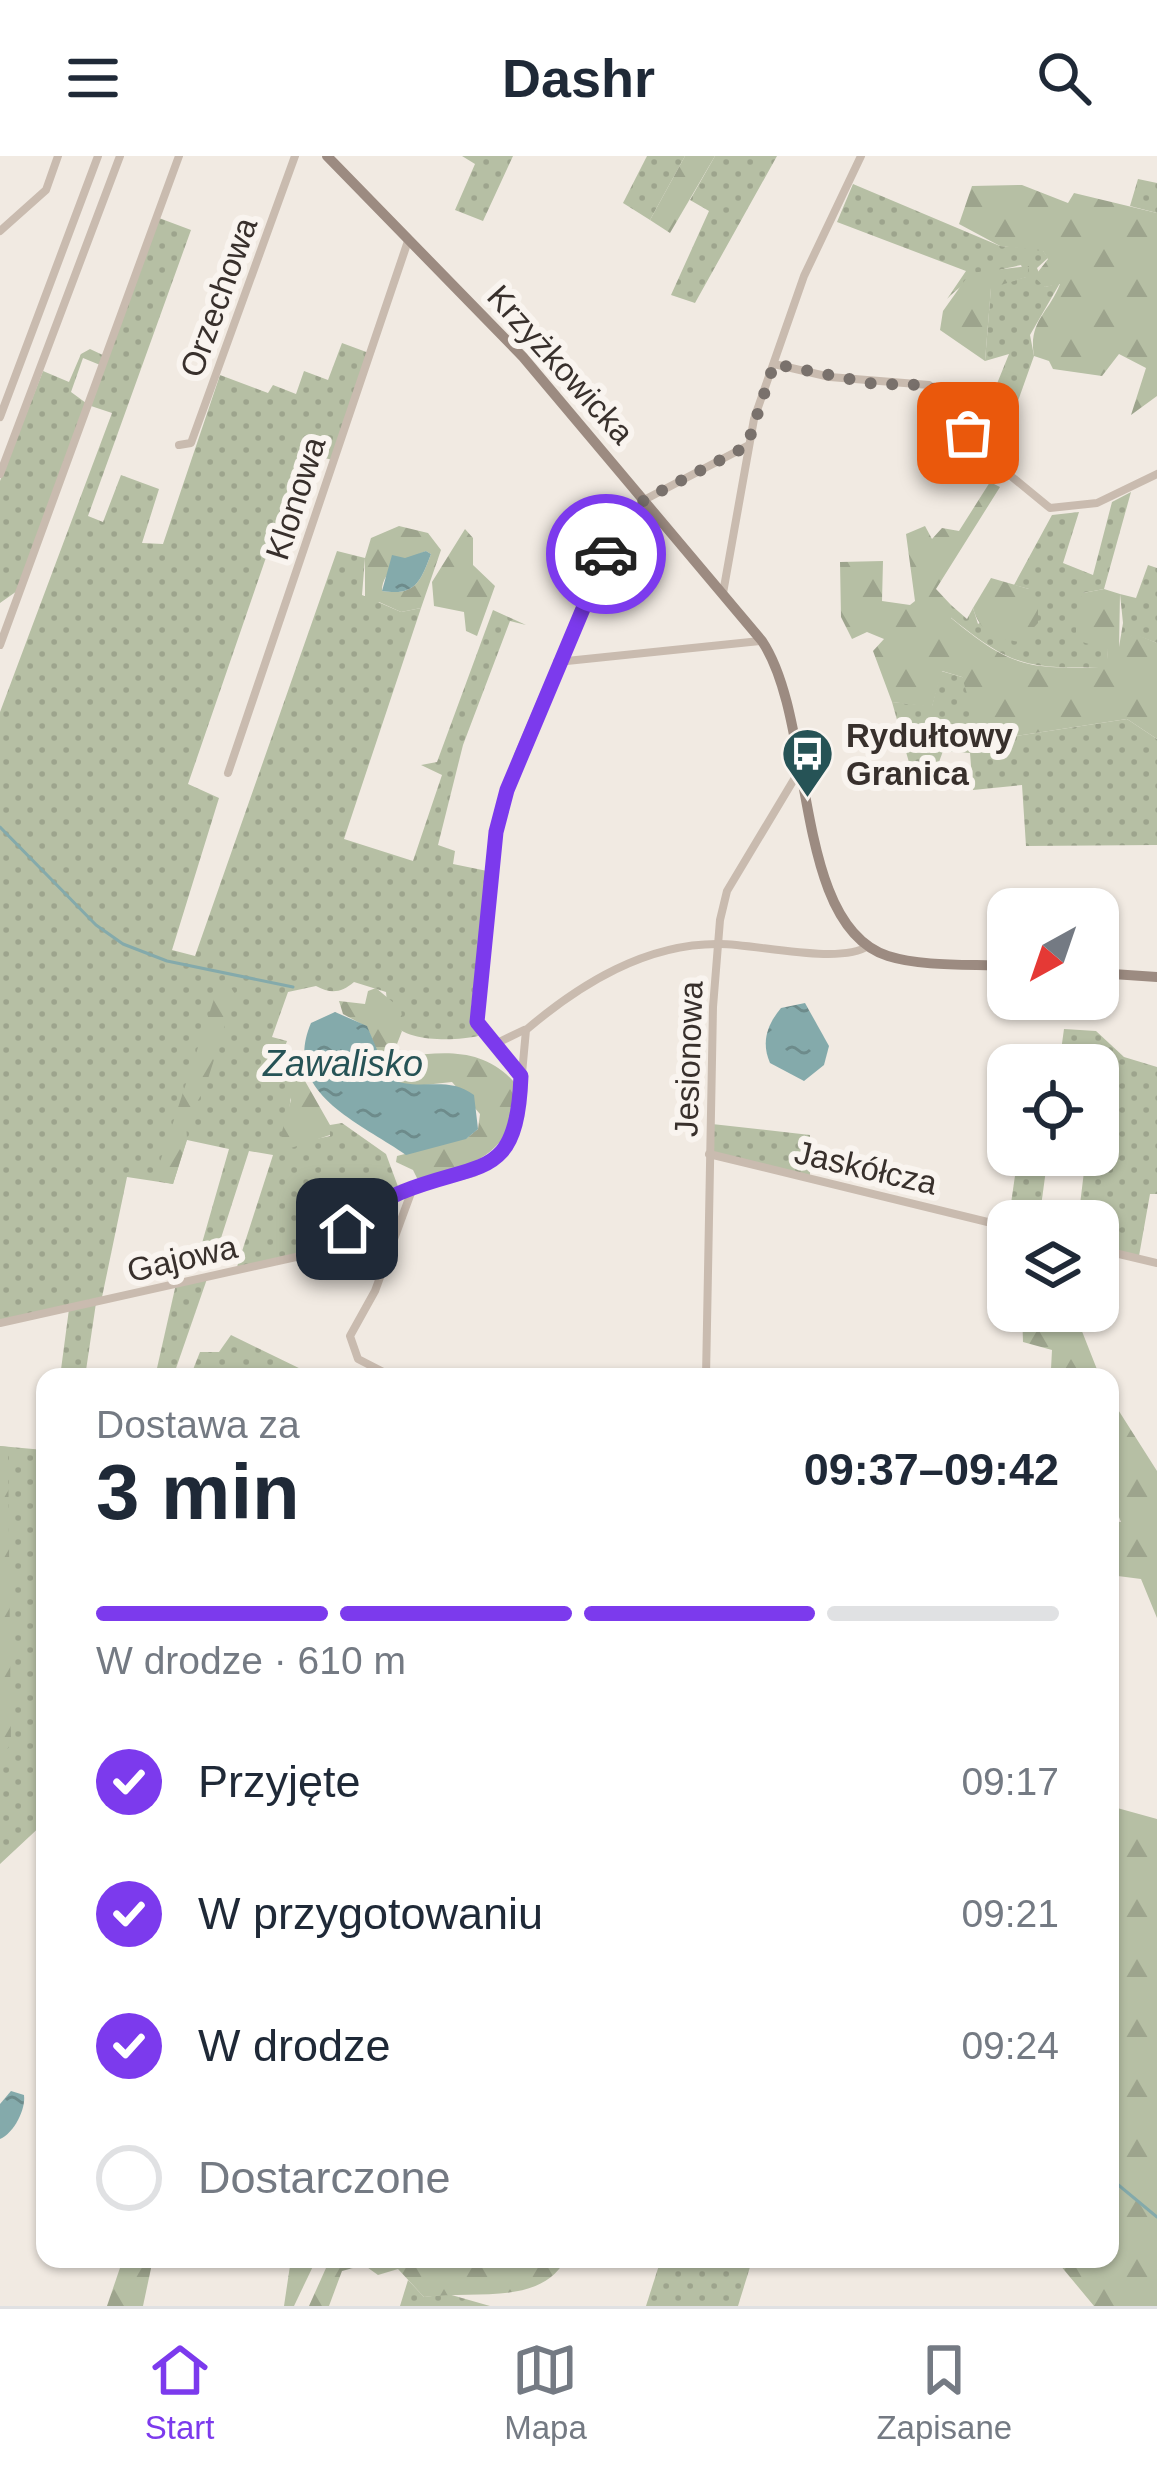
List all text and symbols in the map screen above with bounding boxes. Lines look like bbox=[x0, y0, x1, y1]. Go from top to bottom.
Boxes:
icon: menu bbox=[60, 45, 126, 111]
icon: search bbox=[1031, 45, 1097, 111]
text: Dashr bbox=[502, 48, 655, 108]
street label: Orzechowa bbox=[173, 212, 265, 382]
street label: Krzyżkowicka bbox=[480, 278, 642, 451]
pin bbox=[917, 382, 1019, 484]
icon: bag bbox=[935, 400, 1001, 466]
street label: Klonowa bbox=[258, 432, 333, 564]
courier bbox=[546, 494, 666, 614]
icon: car bbox=[573, 521, 639, 587]
place label: Rydułtowy Granica bbox=[846, 717, 1013, 792]
bus stop icon: Rydułtowy Granica bbox=[779, 726, 835, 800]
north arrow bbox=[987, 888, 1119, 1020]
map controls bbox=[987, 888, 1119, 1332]
street label: Jesionowa bbox=[667, 980, 710, 1138]
water label: Zawalisko bbox=[262, 1043, 423, 1084]
button: locate bbox=[987, 1044, 1119, 1176]
street label: Jaskółcza bbox=[791, 1133, 941, 1202]
pin bbox=[296, 1178, 398, 1280]
icon: home bbox=[314, 1196, 380, 1262]
button: layers bbox=[987, 1200, 1119, 1332]
street label: Gajowa bbox=[123, 1228, 241, 1289]
text: Dostawa za bbox=[96, 1403, 300, 1446]
text: 09:37–09:42 bbox=[804, 1444, 1059, 1495]
text: 3 min bbox=[96, 1448, 300, 1536]
text: W drodze · 610 m bbox=[96, 1639, 406, 1682]
icon: check bbox=[96, 1749, 162, 1815]
text: Przyjęte bbox=[198, 1756, 361, 1807]
text: 09:17 bbox=[961, 1760, 1059, 1803]
icon: check bbox=[96, 1881, 162, 1947]
text: W przygotowaniu bbox=[198, 1888, 543, 1939]
text: 09:21 bbox=[961, 1892, 1059, 1935]
icon: check bbox=[96, 2013, 162, 2079]
text: W drodze bbox=[198, 2020, 391, 2071]
text: 09:24 bbox=[961, 2024, 1059, 2067]
text: Dostarczone bbox=[198, 2152, 451, 2203]
tab: Start bbox=[145, 2337, 215, 2447]
tab: Mapa bbox=[504, 2337, 587, 2447]
tab: Zapisane bbox=[876, 2337, 1012, 2447]

